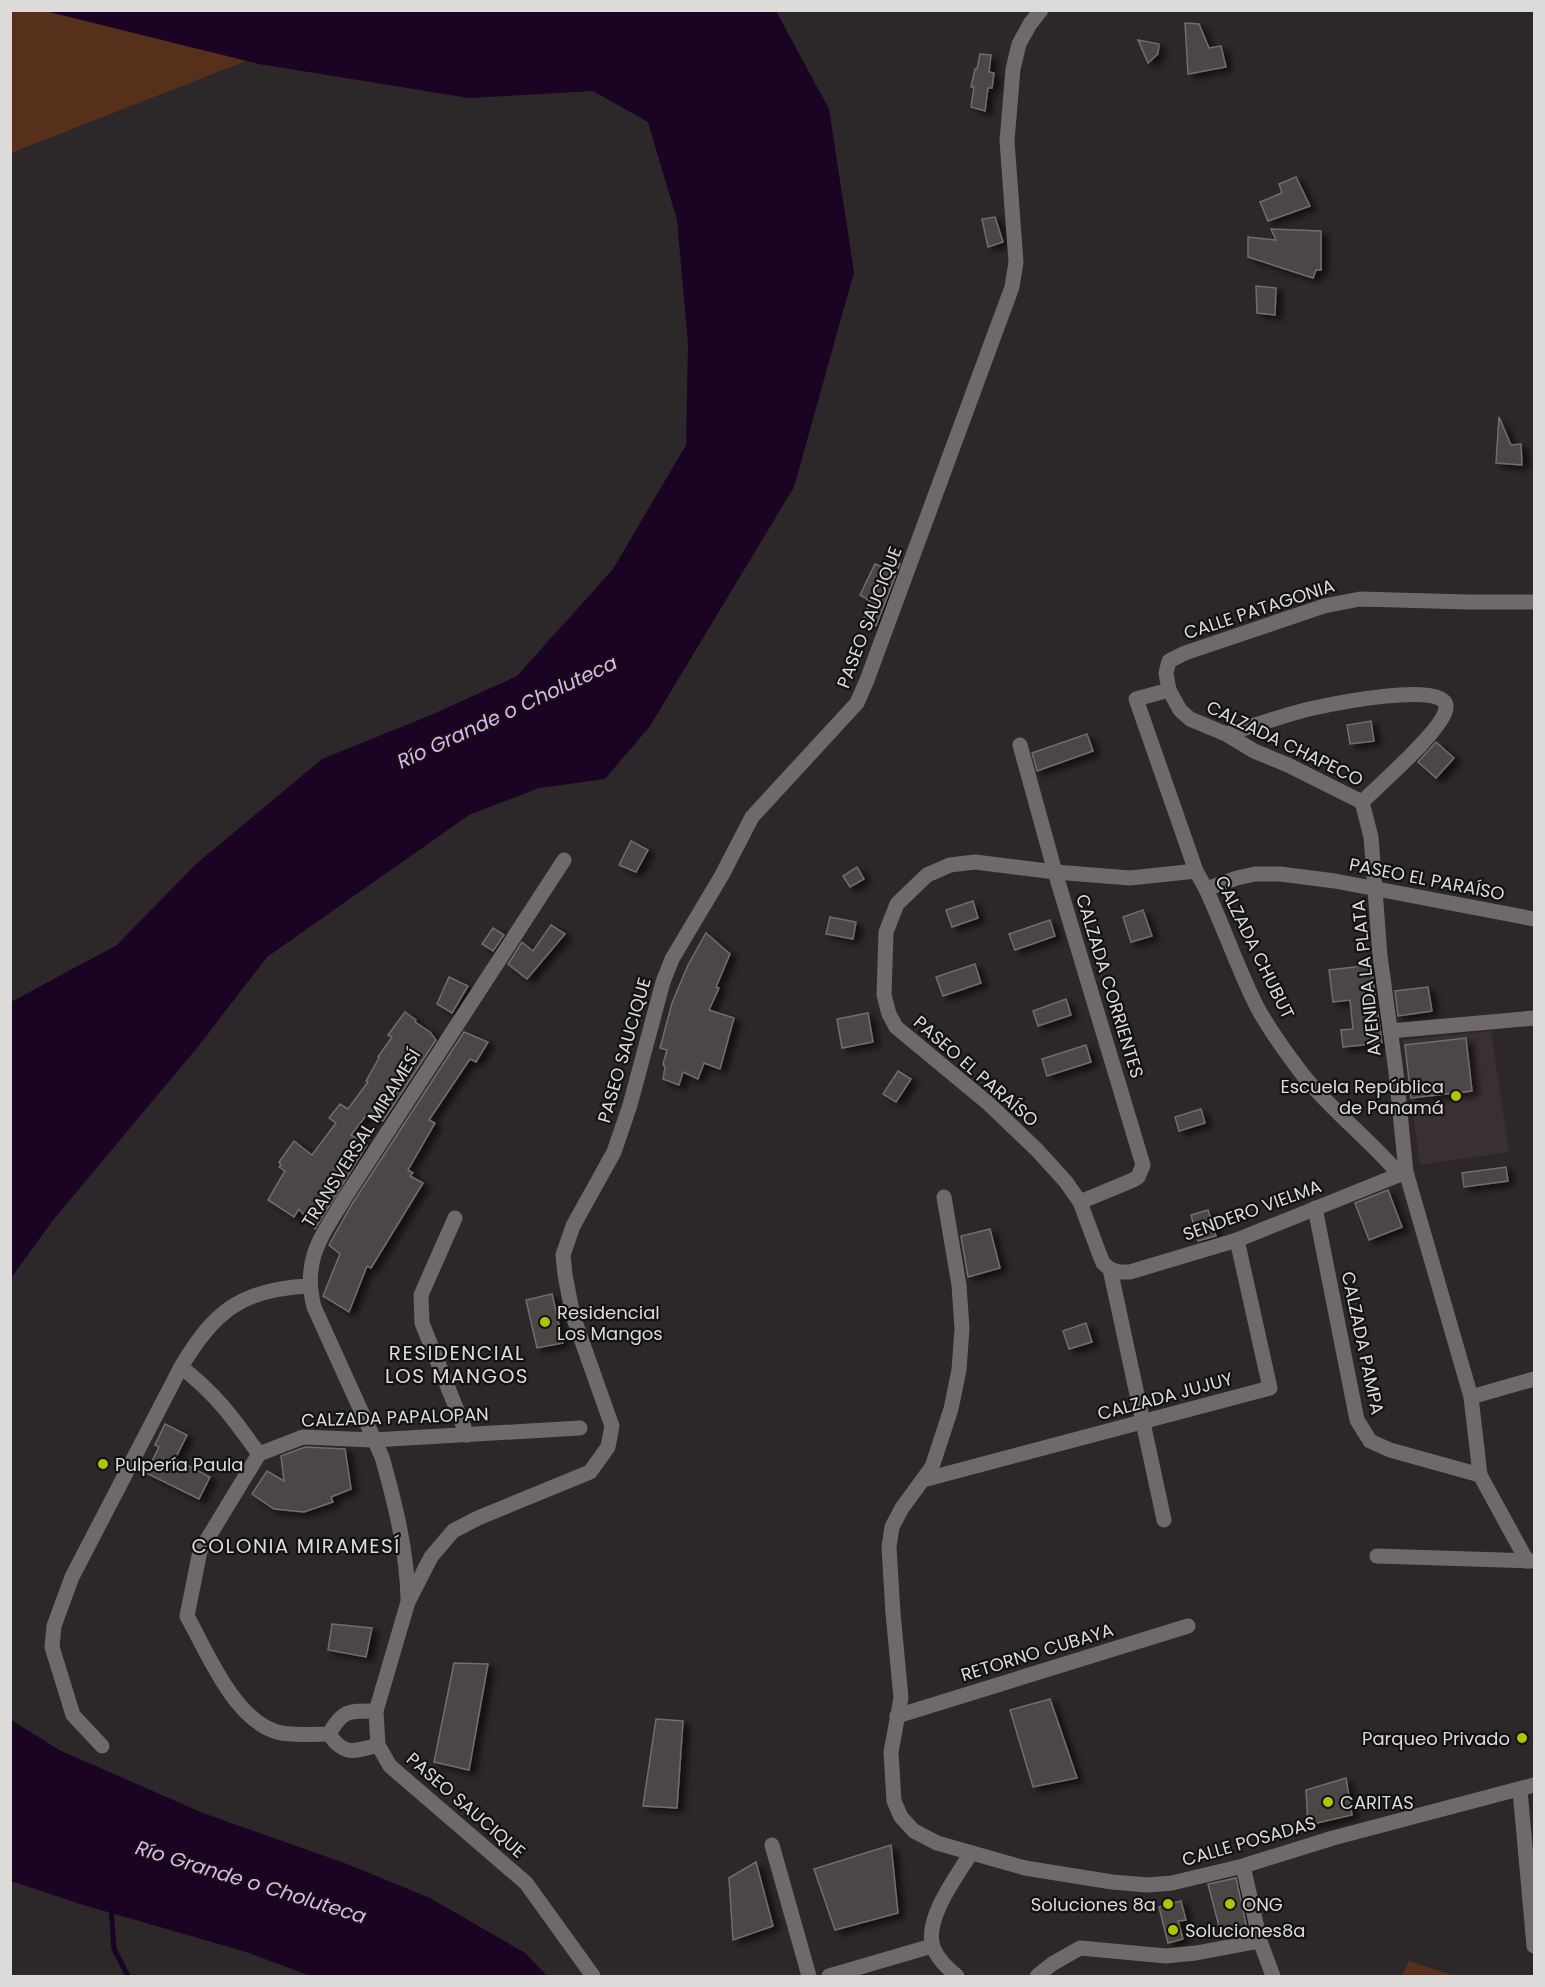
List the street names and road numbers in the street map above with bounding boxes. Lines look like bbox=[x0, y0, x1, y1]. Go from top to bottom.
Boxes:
street label: PASEO SAUCIQUE bbox=[830, 542, 908, 692]
street label: CALLE PATAGONIA bbox=[1180, 573, 1338, 645]
street label: CALZADA CHAPECO bbox=[1202, 694, 1368, 792]
street label: PASEO EL PARAÍSO bbox=[1347, 852, 1507, 906]
street label: CALZADA CHUBUT bbox=[1209, 871, 1301, 1023]
street label: CALZADA CORRIENTES bbox=[1070, 891, 1150, 1081]
street label: AVENIDA LA PLATA bbox=[1345, 899, 1387, 1057]
street label: PASEO SAUCIQUE bbox=[591, 974, 657, 1126]
street label: PASEO EL PARAÍSO bbox=[908, 1010, 1044, 1132]
street label: TRANSVERSAL MIRAMESÍ bbox=[296, 1044, 426, 1232]
street label: SENDERO VIELMA bbox=[1179, 1173, 1325, 1247]
street label: CALZADA PAMPA bbox=[1336, 1269, 1390, 1417]
street label: CALZADA JUJUY bbox=[1095, 1366, 1236, 1426]
street label: CALZADA PAPALOPAN bbox=[301, 1401, 489, 1433]
street label: RETORNO CUBAYA bbox=[958, 1617, 1116, 1687]
street label: PASEO SAUCIQUE bbox=[401, 1746, 531, 1864]
street label: CALLE POSADAS bbox=[1179, 1810, 1319, 1872]

